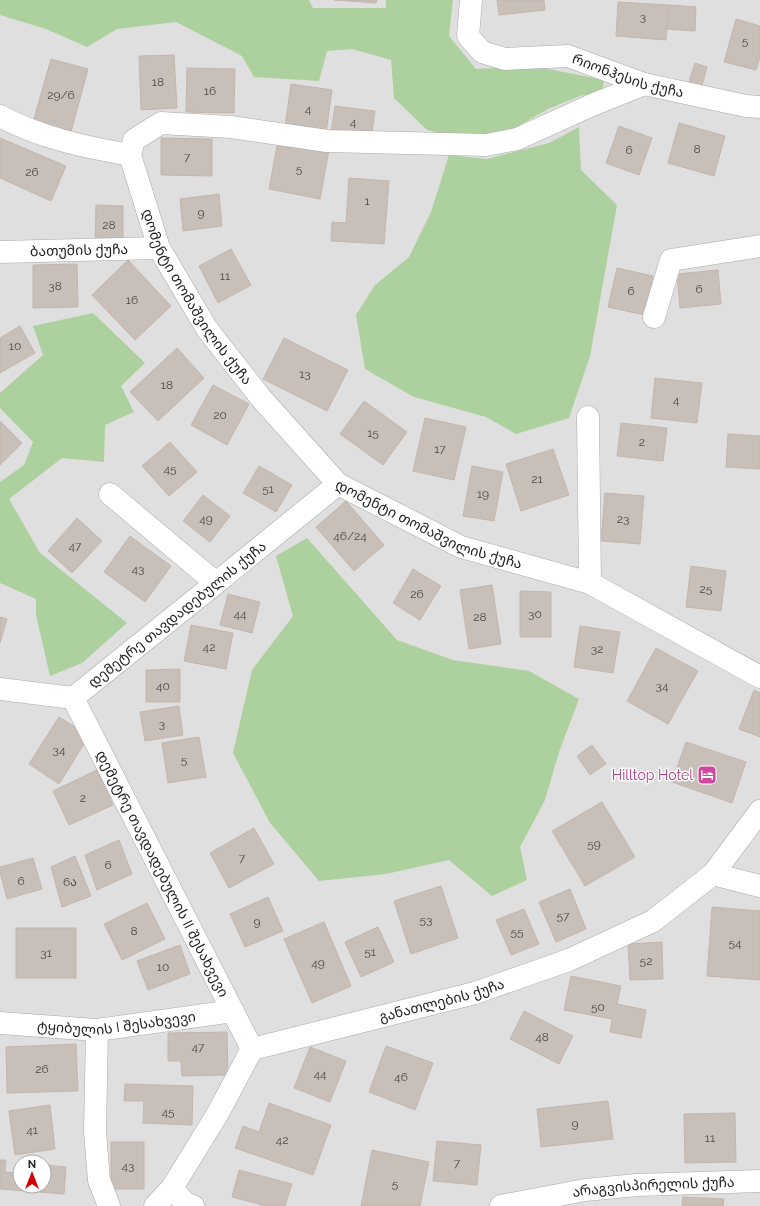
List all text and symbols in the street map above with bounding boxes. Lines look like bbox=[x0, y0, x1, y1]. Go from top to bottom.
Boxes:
house number: 3 bbox=[640, 10, 646, 24]
house number: 5 bbox=[742, 34, 749, 48]
street label: რიონჰესის ქუჩა bbox=[570, 50, 685, 100]
house number: 18 bbox=[152, 75, 164, 89]
house number: 16 bbox=[204, 84, 216, 98]
house number: 29/6 bbox=[47, 88, 75, 102]
house number: 4 bbox=[305, 102, 312, 116]
house number: 4 bbox=[350, 115, 357, 129]
house number: 8 bbox=[693, 142, 701, 156]
house number: 6 bbox=[625, 143, 633, 157]
house number: 7 bbox=[184, 150, 191, 164]
house number: 5 bbox=[296, 162, 303, 176]
house number: 26 bbox=[25, 165, 39, 179]
house number: 1 bbox=[364, 194, 370, 208]
house number: 9 bbox=[197, 206, 205, 220]
street label: დომენტი თომაშვილის ქუჩა bbox=[138, 207, 255, 388]
house number: 28 bbox=[102, 218, 116, 232]
street label: ბათუმის ქუჩა bbox=[30, 241, 128, 260]
house number: 11 bbox=[220, 269, 230, 283]
house number: 38 bbox=[48, 279, 62, 293]
house number: 6 bbox=[695, 282, 703, 296]
house number: 6 bbox=[627, 284, 635, 298]
house number: 16 bbox=[126, 293, 138, 307]
house number: 10 bbox=[9, 339, 21, 353]
house number: 13 bbox=[299, 367, 311, 381]
house number: 18 bbox=[161, 378, 173, 392]
house number: 4 bbox=[673, 393, 680, 407]
house number: 20 bbox=[213, 408, 227, 422]
house number: 15 bbox=[367, 426, 379, 440]
house number: 2 bbox=[639, 435, 645, 449]
house number: 17 bbox=[434, 442, 446, 456]
house number: 45 bbox=[163, 462, 177, 476]
house number: 21 bbox=[531, 472, 543, 486]
street label: დომენტი თომაშვილის ქუჩა bbox=[332, 476, 524, 572]
house number: 51 bbox=[262, 482, 274, 496]
house number: 19 bbox=[477, 487, 489, 501]
house number: 49 bbox=[199, 512, 213, 526]
house number: 23 bbox=[617, 512, 629, 526]
house number: 46/24 bbox=[333, 529, 367, 543]
street label: დემეტრე თავდადებულის ქუჩა bbox=[85, 538, 269, 691]
house number: 47 bbox=[69, 539, 82, 553]
house number: 43 bbox=[132, 562, 144, 576]
house number: 25 bbox=[700, 582, 713, 596]
house number: 26 bbox=[410, 587, 424, 601]
house number: 44 bbox=[233, 607, 247, 621]
house number: 30 bbox=[528, 607, 542, 621]
house number: 28 bbox=[473, 610, 487, 624]
house number: 42 bbox=[203, 640, 215, 654]
house number: 32 bbox=[591, 642, 603, 656]
house number: 40 bbox=[156, 679, 170, 693]
house number: 34 bbox=[656, 679, 669, 693]
house number: 3 bbox=[159, 717, 165, 731]
house number: 34 bbox=[53, 743, 66, 757]
street label: დემეტრე თავდადებულის II შესახვევი bbox=[92, 747, 232, 1000]
house number: 5 bbox=[181, 753, 188, 767]
hotel icon: Hilltop Hotel bbox=[696, 764, 718, 786]
place label: Hilltop Hotel bbox=[612, 767, 693, 783]
house number: 2 bbox=[80, 791, 86, 805]
house number: 59 bbox=[587, 837, 601, 851]
house number: 7 bbox=[239, 851, 246, 865]
house number: 6 bbox=[104, 858, 112, 872]
house number: 6 bbox=[17, 874, 25, 888]
house number: 6ა bbox=[63, 875, 77, 889]
house number: 57 bbox=[557, 909, 570, 923]
house number: 53 bbox=[420, 913, 432, 927]
house number: 9 bbox=[253, 915, 261, 929]
house number: 8 bbox=[130, 924, 138, 938]
house number: 55 bbox=[510, 925, 524, 939]
house number: 54 bbox=[728, 936, 742, 950]
house number: 51 bbox=[364, 945, 376, 959]
house number: 31 bbox=[40, 946, 52, 960]
house number: 52 bbox=[640, 954, 652, 968]
house number: 49 bbox=[311, 956, 325, 970]
house number: 10 bbox=[157, 960, 169, 974]
street label: განათლების ქუჩა bbox=[377, 975, 506, 1026]
house number: 50 bbox=[591, 1000, 605, 1014]
street label: ტყიბულის I შესახვევი bbox=[36, 1008, 197, 1039]
house number: 48 bbox=[535, 1030, 549, 1044]
house number: 47 bbox=[192, 1040, 205, 1054]
house number: 26 bbox=[35, 1062, 49, 1076]
house number: 44 bbox=[313, 1067, 327, 1081]
house number: 46 bbox=[394, 1070, 408, 1084]
house number: 45 bbox=[161, 1105, 175, 1119]
house number: 9 bbox=[571, 1117, 579, 1131]
house number: 41 bbox=[26, 1123, 38, 1137]
house number: 11 bbox=[705, 1131, 715, 1145]
house number: 42 bbox=[276, 1133, 288, 1147]
north arrow bbox=[12, 1154, 52, 1194]
house number: 7 bbox=[454, 1156, 461, 1170]
text: N bbox=[28, 1158, 36, 1171]
house number: 43 bbox=[122, 1159, 134, 1173]
street label: არაგვისპირელის ქუჩა bbox=[571, 1174, 735, 1200]
house number: 5 bbox=[392, 1177, 399, 1191]

